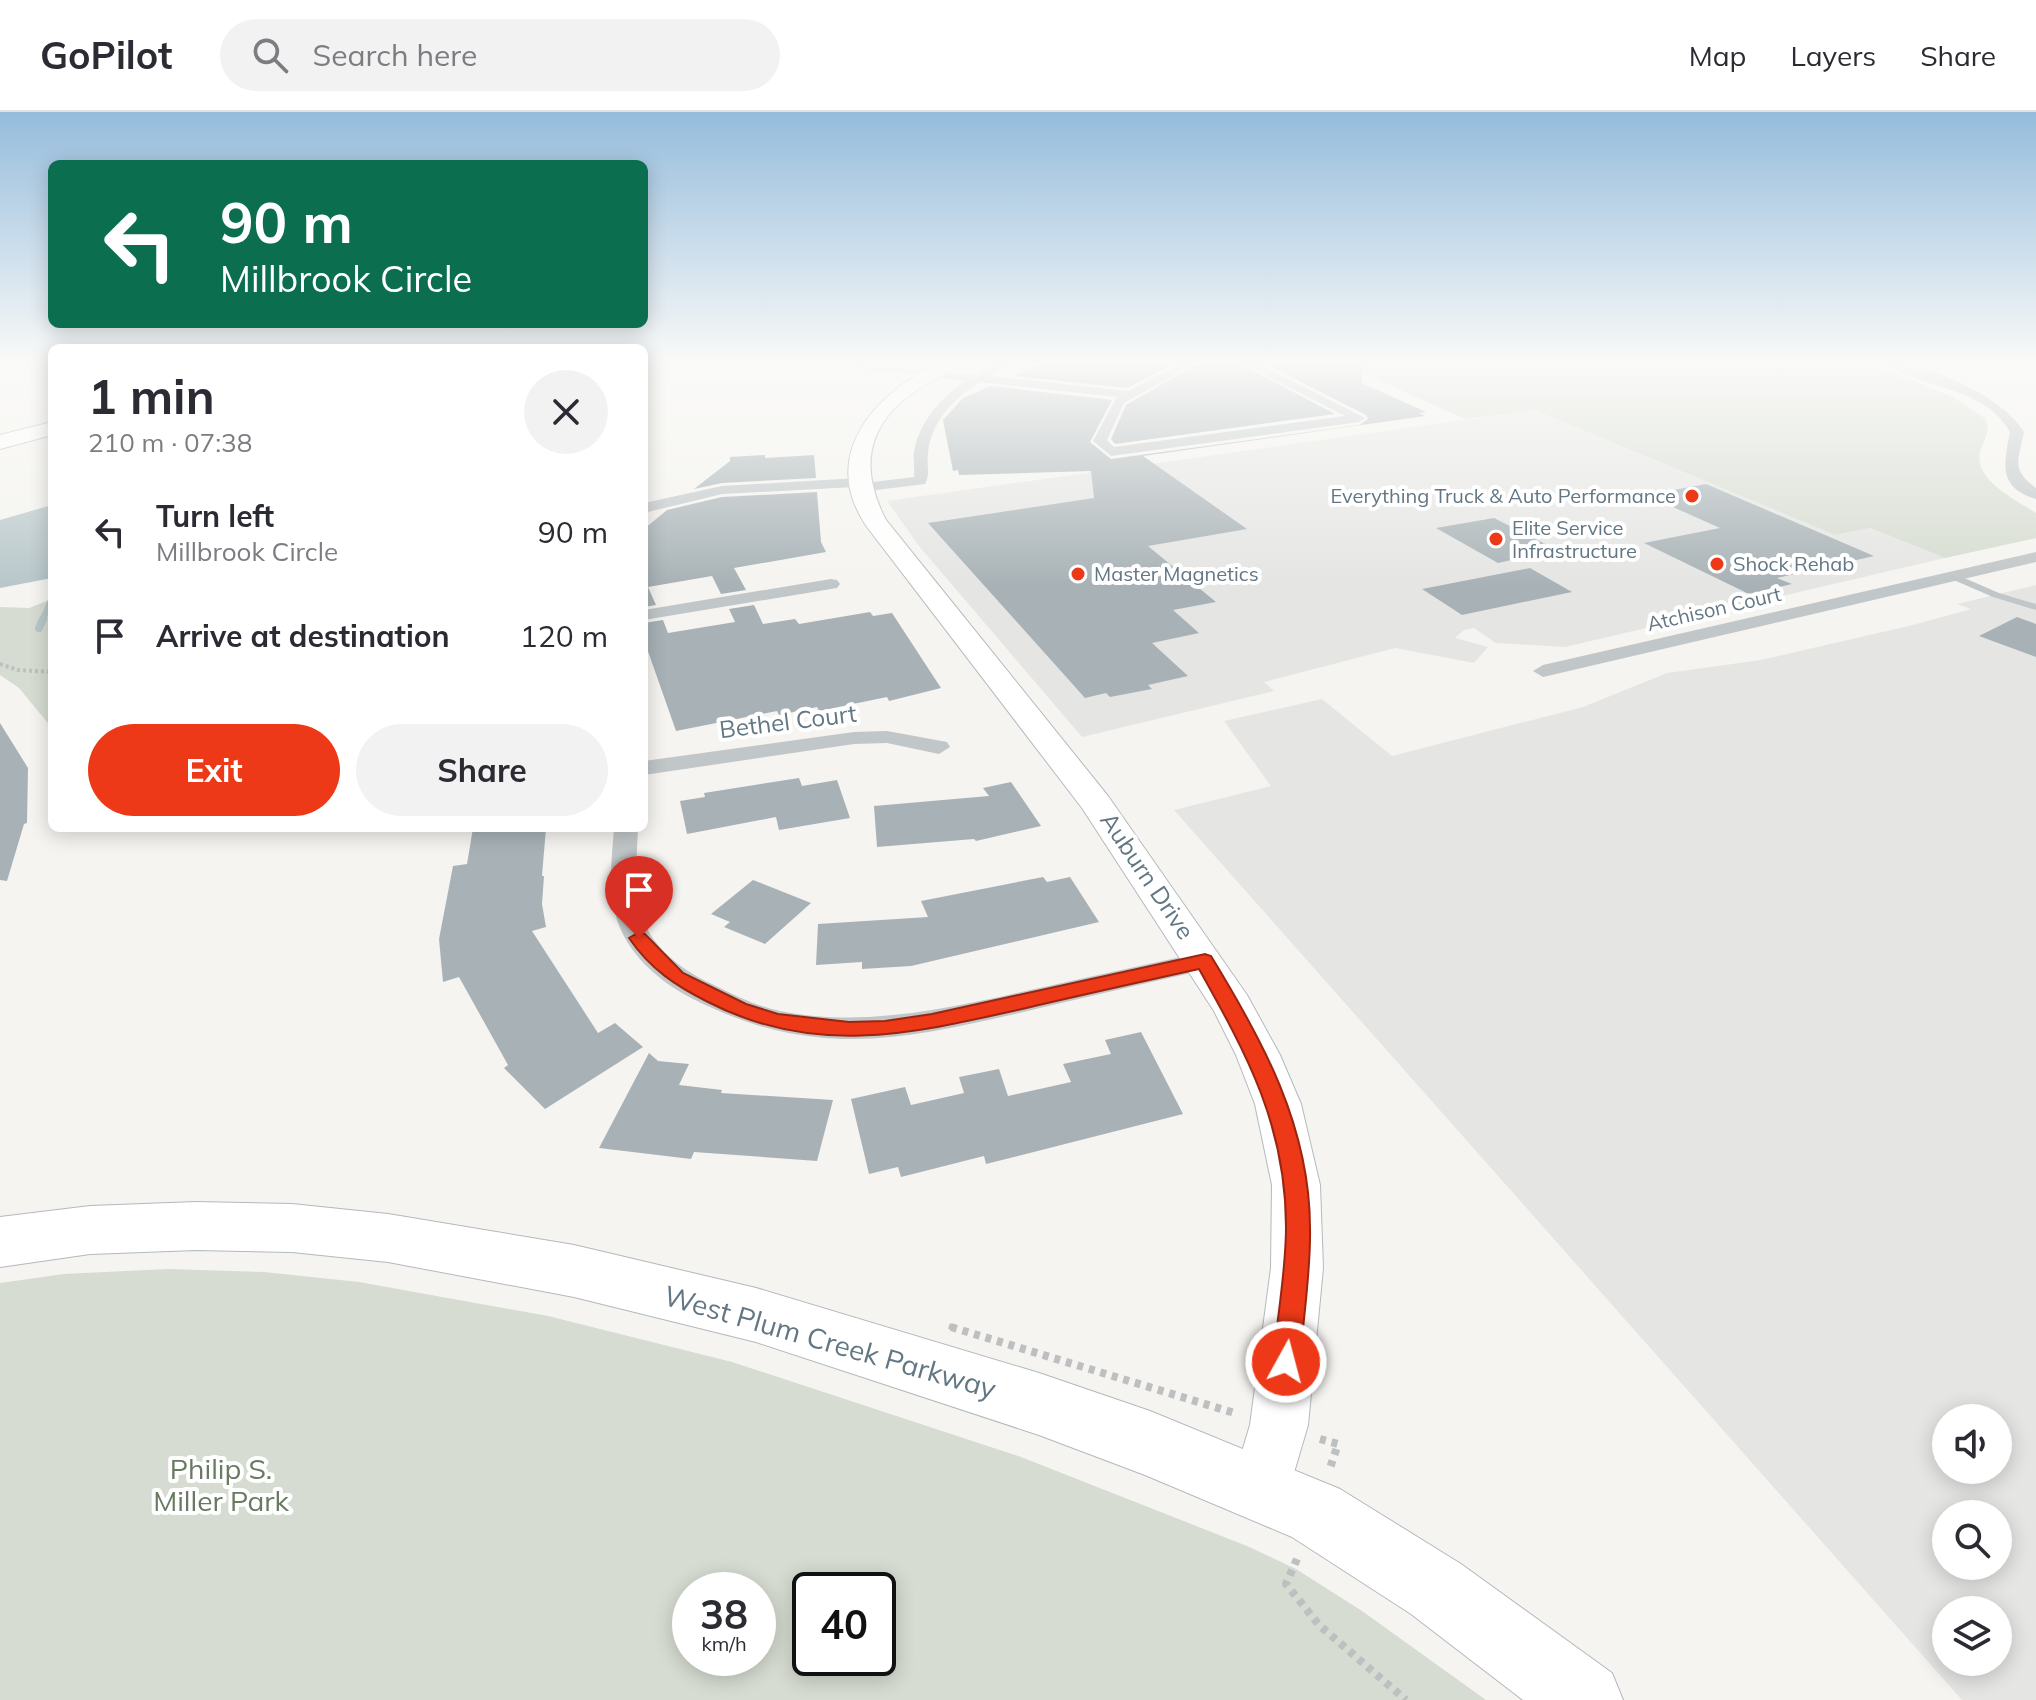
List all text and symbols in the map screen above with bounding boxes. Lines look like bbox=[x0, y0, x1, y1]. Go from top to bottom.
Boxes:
search box bbox=[220, 19, 780, 91]
text: GoPilot bbox=[40, 31, 172, 79]
icon: search bbox=[248, 33, 292, 77]
text: Search here bbox=[312, 36, 477, 74]
text: Map bbox=[1689, 38, 1746, 73]
text: Layers bbox=[1790, 38, 1876, 73]
text: Share bbox=[1920, 38, 1996, 73]
text: 90 m bbox=[220, 187, 353, 257]
icon: left bbox=[88, 192, 192, 296]
text: Millbrook Circle bbox=[220, 256, 472, 301]
text: 1 min bbox=[88, 366, 215, 426]
button: close bbox=[524, 370, 608, 454]
text: 210 m · 07:38 bbox=[88, 426, 252, 459]
place label: Everything Truck & Auto Performance bbox=[1330, 483, 1676, 508]
marker: Everything Truck & Auto Performance bbox=[1683, 487, 1701, 505]
text: Turn left bbox=[156, 497, 274, 535]
icon: left bbox=[88, 510, 132, 554]
text: 90 m bbox=[538, 513, 608, 551]
place label: Elite Service Infrastructure bbox=[1512, 515, 1637, 563]
marker: Elite Service Infrastructure bbox=[1487, 530, 1505, 548]
text: Millbrook Circle bbox=[156, 535, 338, 568]
place label: Shock Rehab bbox=[1733, 551, 1854, 576]
marker: Shock Rehab bbox=[1708, 555, 1726, 573]
place label: Master Magnetics bbox=[1094, 561, 1259, 586]
marker: Master Magnetics bbox=[1069, 565, 1087, 583]
street label: Atchison Court bbox=[1644, 581, 1783, 636]
icon: arrive bbox=[88, 614, 132, 658]
text: Arrive at destination bbox=[156, 617, 450, 655]
text: 120 m bbox=[520, 617, 608, 655]
street label: Bethel Court bbox=[718, 698, 858, 744]
button: Exit bbox=[88, 724, 340, 816]
button: Share bbox=[356, 724, 608, 816]
street label: Auburn Drive bbox=[1094, 806, 1201, 945]
pin bbox=[605, 856, 673, 938]
icon: arrive bbox=[617, 868, 661, 912]
street label: West Plum Creek Parkway bbox=[660, 1277, 1000, 1406]
position arrow bbox=[1244, 1320, 1328, 1404]
map controls bbox=[1932, 1404, 2012, 1676]
button: sound bbox=[1932, 1404, 2012, 1484]
park label: Philip S. Miller Park bbox=[153, 1451, 289, 1518]
button: search bbox=[1932, 1500, 2012, 1580]
speed limit sign: 40 bbox=[792, 1572, 896, 1676]
text: 38 bbox=[700, 1589, 748, 1639]
button: layers bbox=[1932, 1596, 2012, 1676]
text: km/h bbox=[701, 1631, 747, 1656]

